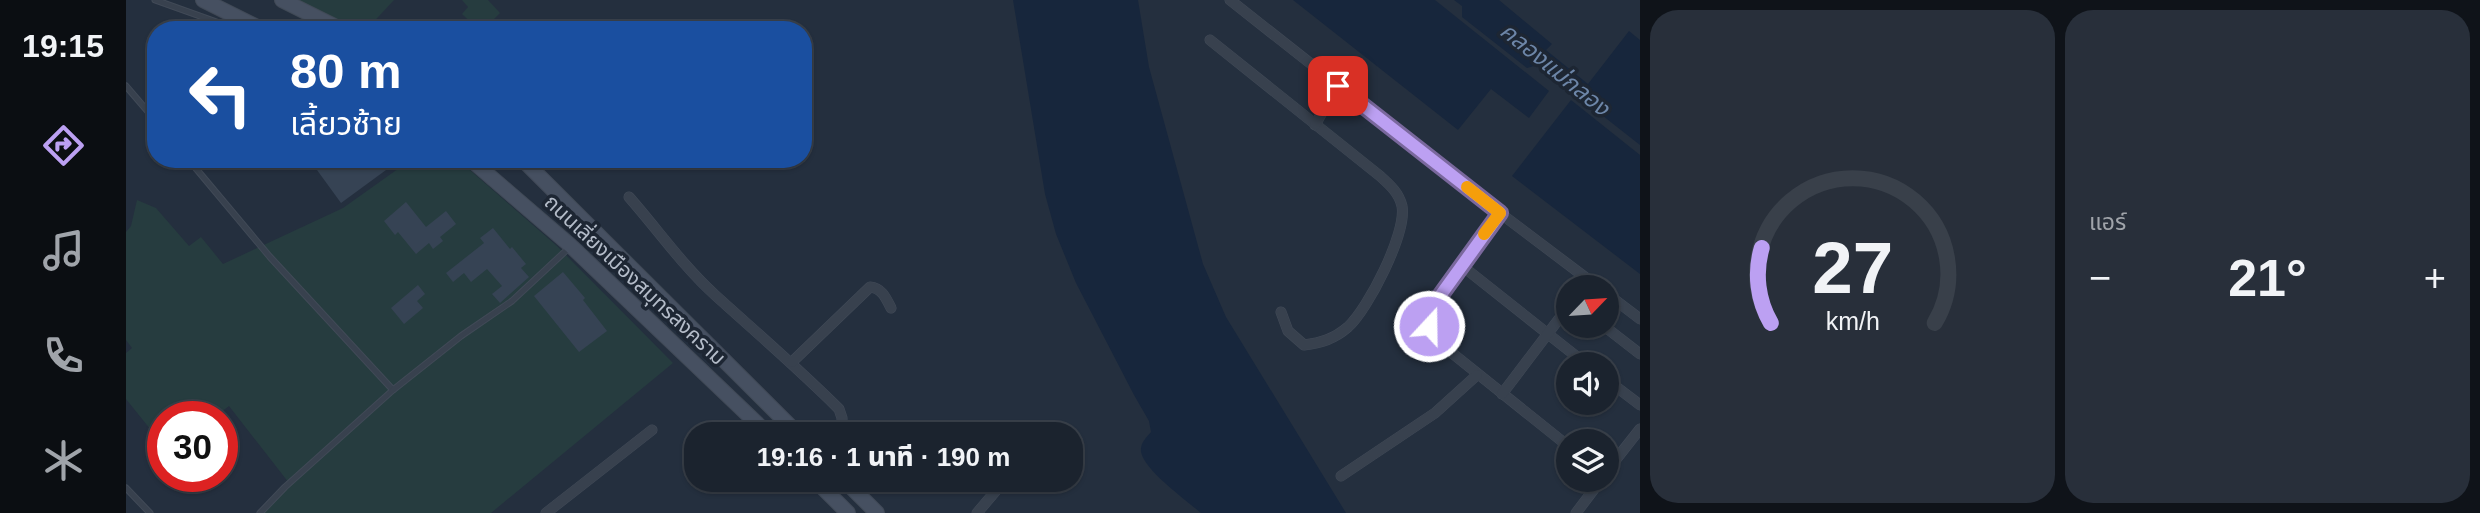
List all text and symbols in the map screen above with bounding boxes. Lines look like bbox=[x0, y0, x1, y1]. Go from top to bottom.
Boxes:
water label: คลองแม่กลอง bbox=[1495, 17, 1616, 122]
text: 19:15 bbox=[22, 28, 104, 64]
text: 80 m bbox=[290, 44, 402, 98]
icon: left bbox=[175, 49, 266, 140]
pin bbox=[1308, 56, 1368, 116]
icon: arrive bbox=[1319, 67, 1357, 105]
text: เลี้ยวซ้าย bbox=[290, 106, 402, 142]
icon: directions bbox=[39, 121, 88, 170]
street label: ถนนเลี่ยงเมืองสมุทรสงคราม bbox=[539, 188, 732, 371]
text: แอร์ bbox=[2089, 209, 2126, 235]
icon: music bbox=[39, 226, 88, 275]
text: 27 bbox=[1812, 227, 1893, 308]
text: 21° bbox=[2228, 249, 2307, 307]
text: − bbox=[2089, 257, 2111, 299]
text: + bbox=[2424, 257, 2446, 299]
north arrow bbox=[1556, 275, 1619, 338]
map controls bbox=[1556, 275, 1619, 492]
position arrow bbox=[1392, 289, 1466, 363]
text: km/h bbox=[1825, 306, 1880, 334]
icon: phone bbox=[39, 331, 88, 380]
button: sound bbox=[1556, 352, 1619, 415]
speed limit sign: 30 bbox=[147, 401, 238, 492]
button: layers bbox=[1556, 429, 1619, 492]
icon: climate bbox=[39, 436, 88, 485]
text: 19:16 · 1 นาที · 190 m bbox=[757, 442, 1010, 472]

